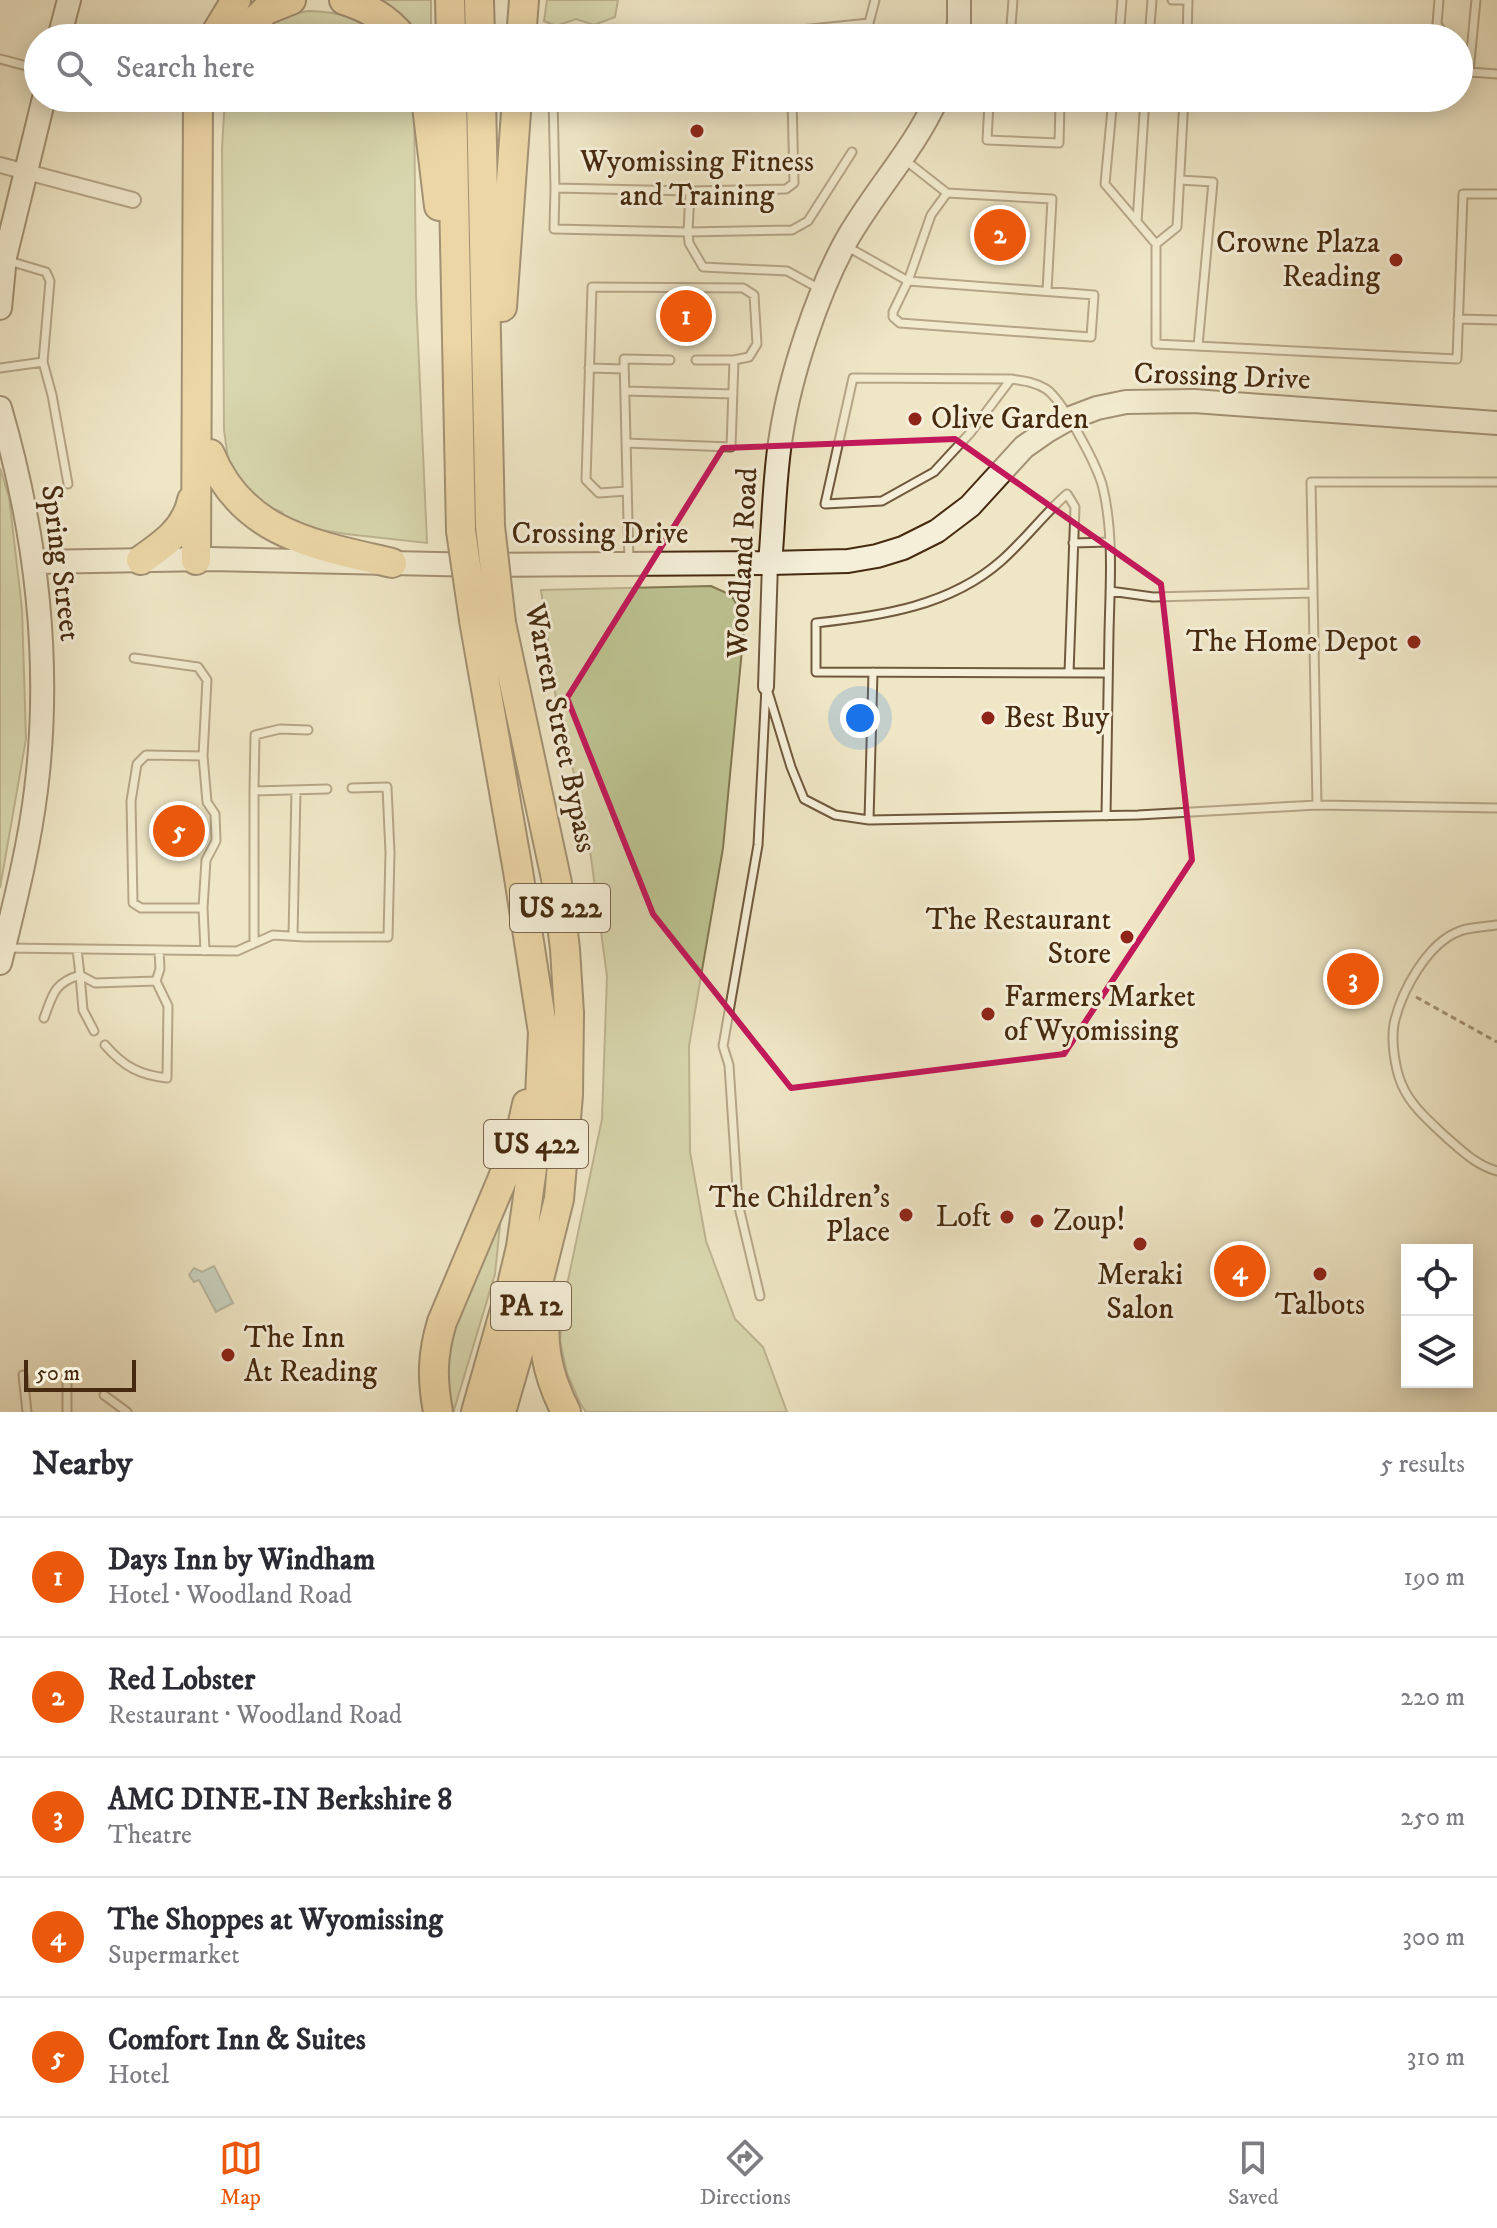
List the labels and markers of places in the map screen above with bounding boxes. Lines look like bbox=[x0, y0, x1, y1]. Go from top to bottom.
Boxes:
marker: Wyomissing Fitness and Training bbox=[688, 122, 706, 140]
place label: Wyomissing Fitness and Training bbox=[579, 144, 814, 215]
pin: 2 bbox=[974, 205, 1026, 265]
place label: Crowne Plaza Reading bbox=[1216, 225, 1380, 296]
marker: Crowne Plaza Reading bbox=[1387, 251, 1405, 269]
pin: 1 bbox=[660, 286, 712, 346]
place label: Olive Garden bbox=[931, 401, 1089, 438]
marker: Olive Garden bbox=[906, 410, 924, 428]
place label: The Home Depot bbox=[1186, 624, 1398, 661]
marker: The Home Depot bbox=[1405, 633, 1423, 651]
place label: Best Buy bbox=[1004, 700, 1110, 737]
marker: Best Buy bbox=[979, 709, 997, 727]
pin: 5 bbox=[153, 801, 205, 861]
place label: The Restaurant Store bbox=[926, 902, 1111, 973]
marker: The Restaurant Store bbox=[1118, 928, 1136, 946]
pin: 3 bbox=[1327, 949, 1379, 1009]
place label: Farmers Market of Wyomissing bbox=[1004, 979, 1196, 1050]
marker: Farmers Market of Wyomissing bbox=[979, 1005, 997, 1023]
place label: The Children's Place bbox=[709, 1180, 890, 1251]
place label: Loft bbox=[936, 1199, 991, 1236]
place label: Zoup! bbox=[1053, 1203, 1125, 1240]
marker: The Children's Place bbox=[897, 1206, 915, 1224]
marker: Loft bbox=[998, 1208, 1016, 1226]
marker: Zoup! bbox=[1028, 1212, 1046, 1230]
marker: Meraki Salon bbox=[1131, 1235, 1149, 1253]
pin: 4 bbox=[1214, 1241, 1266, 1301]
place label: Meraki Salon bbox=[1097, 1257, 1183, 1328]
marker: Talbots bbox=[1311, 1265, 1329, 1283]
place label: Talbots bbox=[1275, 1287, 1365, 1324]
place label: The Inn At Reading bbox=[244, 1320, 377, 1391]
marker: The Inn At Reading bbox=[219, 1346, 237, 1364]

